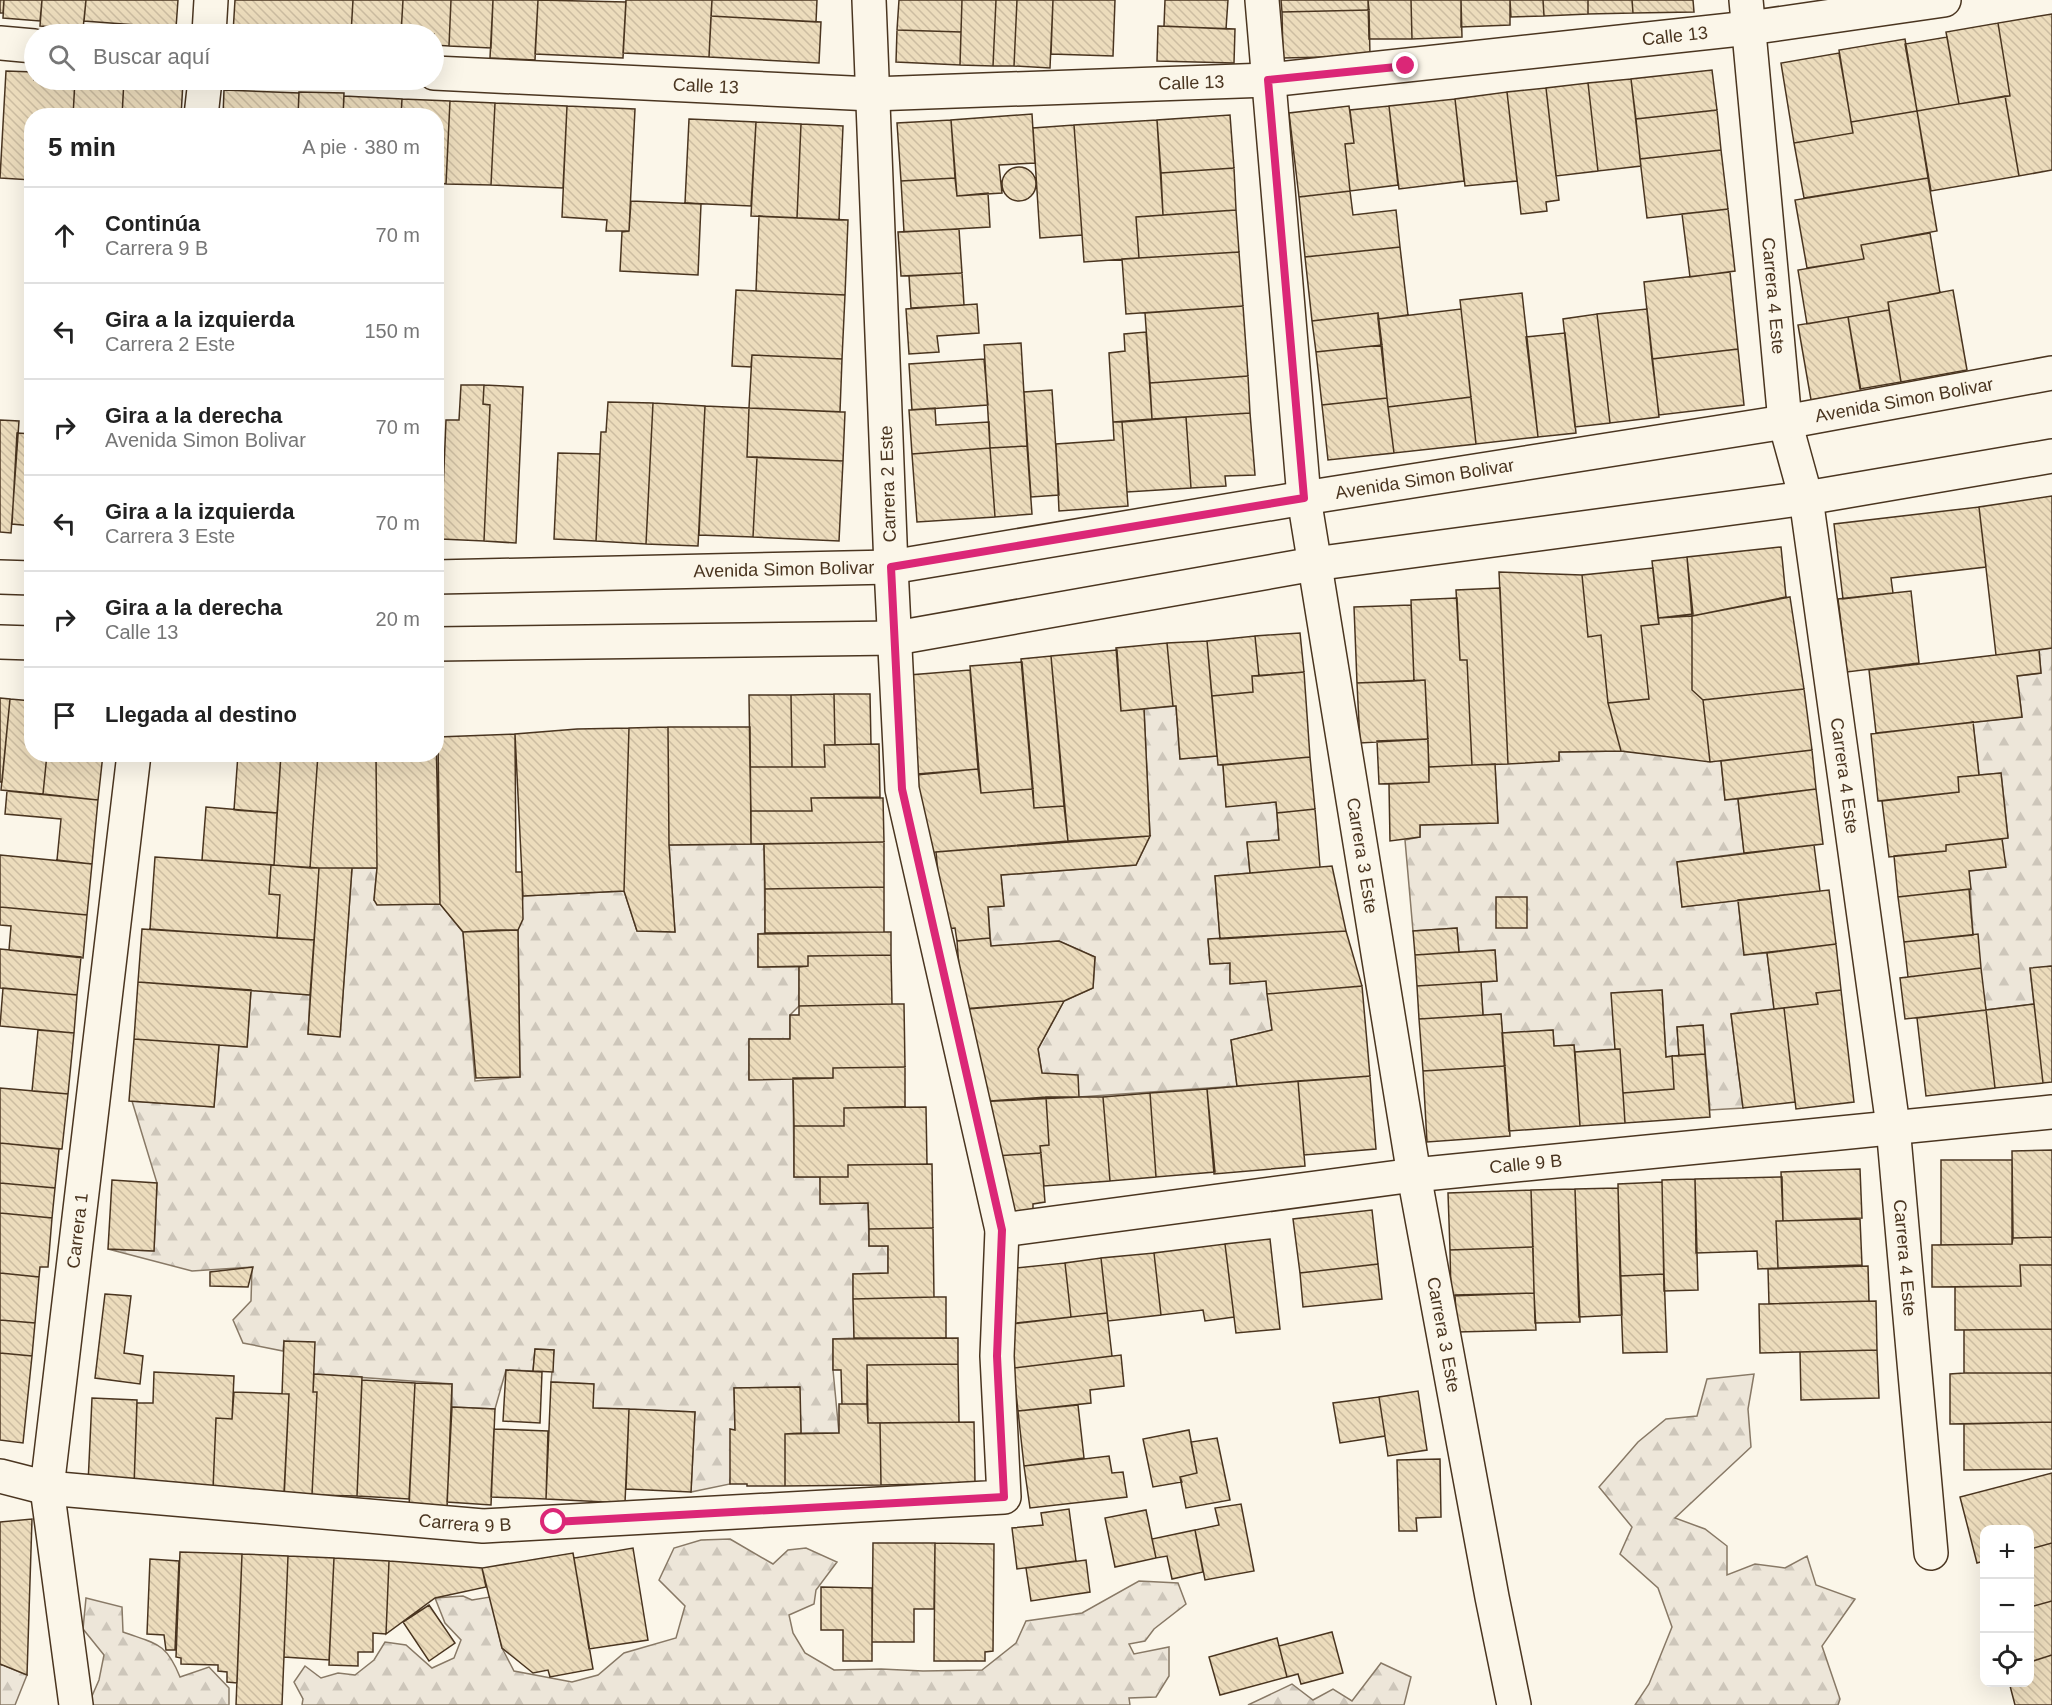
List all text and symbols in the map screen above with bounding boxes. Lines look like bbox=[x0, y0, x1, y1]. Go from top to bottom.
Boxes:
street label: Calle 13 bbox=[1641, 23, 1709, 50]
search box bbox=[24, 24, 444, 90]
icon: search bbox=[45, 41, 78, 74]
text: Buscar aquí bbox=[93, 44, 210, 69]
route end bbox=[1392, 52, 1418, 78]
street label: Calle 13 bbox=[1158, 72, 1225, 94]
street label: Calle 13 bbox=[672, 74, 739, 98]
text: 5 min bbox=[48, 132, 116, 162]
text: A pie · 380 m bbox=[302, 136, 420, 158]
text: Continúa bbox=[105, 211, 200, 236]
icon: ahead bbox=[48, 219, 81, 252]
text: 70 m bbox=[376, 224, 420, 246]
street label: Carrera 4 Este bbox=[1758, 236, 1789, 355]
text: Carrera 9 B bbox=[105, 237, 208, 259]
text: Gira a la izquierda bbox=[105, 307, 295, 332]
icon: left bbox=[48, 315, 81, 348]
text: 150 m bbox=[364, 320, 420, 342]
text: Carrera 2 Este bbox=[105, 333, 235, 355]
street label: Avenida Simon Bolivar bbox=[1813, 374, 1995, 426]
text: Gira a la derecha bbox=[105, 403, 282, 428]
icon: right bbox=[48, 411, 81, 444]
text: 70 m bbox=[376, 416, 420, 438]
street label: Carrera 2 Este bbox=[876, 425, 900, 543]
text: Avenida Simon Bolivar bbox=[105, 429, 306, 451]
street label: Avenida Simon Bolivar bbox=[1334, 455, 1516, 503]
text: Gira a la izquierda bbox=[105, 499, 295, 524]
icon: left bbox=[48, 507, 81, 540]
text: 70 m bbox=[376, 512, 420, 534]
text: Carrera 3 Este bbox=[105, 525, 235, 547]
street label: Avenida Simon Bolivar bbox=[693, 557, 875, 581]
text: Gira a la derecha bbox=[105, 595, 282, 620]
icon: right bbox=[48, 603, 81, 636]
text: 20 m bbox=[376, 608, 420, 630]
text: Calle 13 bbox=[105, 621, 178, 643]
icon: arrive bbox=[48, 699, 81, 732]
text: Llegada al destino bbox=[105, 702, 297, 727]
street label: Carrera 4 Este bbox=[1827, 716, 1862, 835]
street label: Carrera 3 Este bbox=[1343, 796, 1381, 915]
street label: Calle 9 B bbox=[1488, 1150, 1563, 1178]
street label: Carrera 1 bbox=[63, 1192, 92, 1270]
street label: Carrera 4 Este bbox=[1890, 1199, 1920, 1317]
street label: Carrera 3 Este bbox=[1423, 1275, 1464, 1394]
route start bbox=[540, 1508, 566, 1534]
street label: Carrera 9 B bbox=[418, 1510, 512, 1536]
map controls bbox=[1980, 1525, 2034, 1687]
button: + bbox=[1980, 1525, 2034, 1579]
button: − bbox=[1980, 1579, 2034, 1633]
button: locate bbox=[1980, 1633, 2034, 1687]

